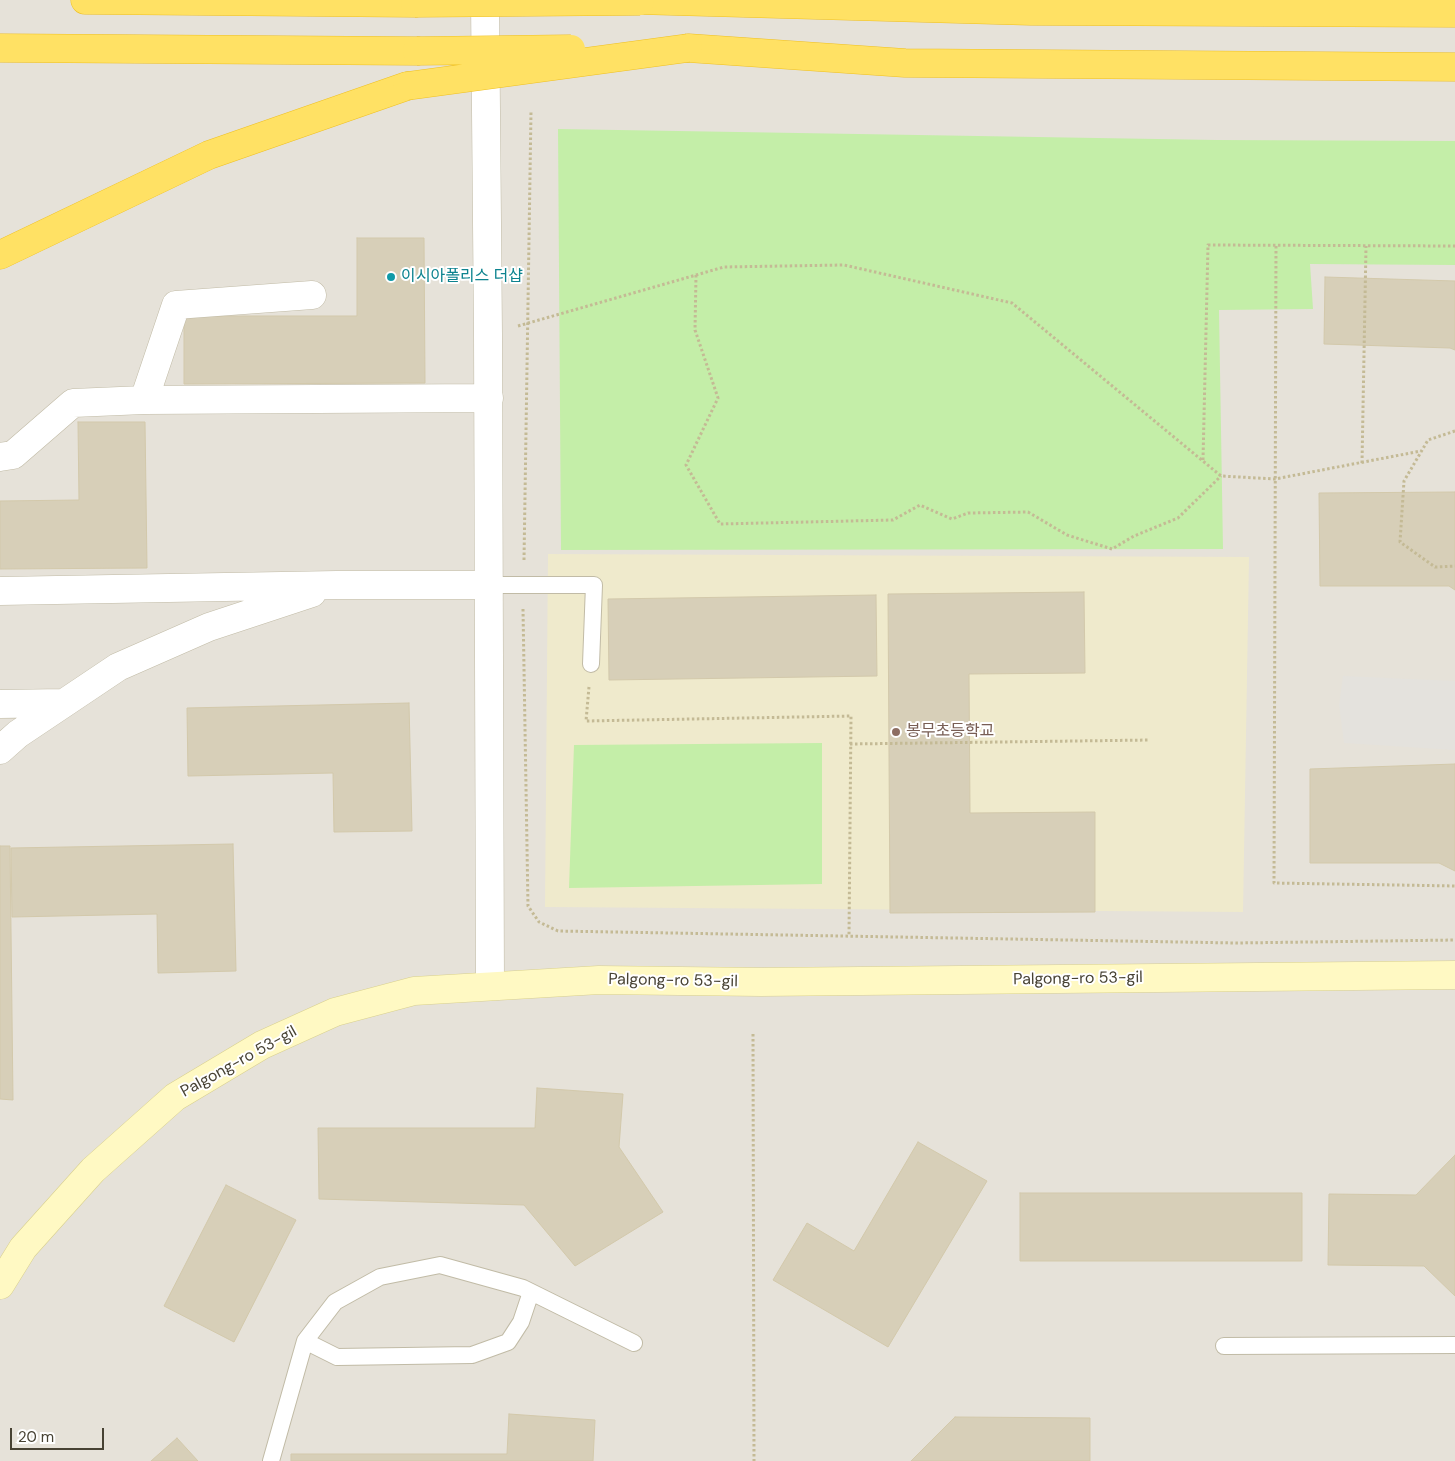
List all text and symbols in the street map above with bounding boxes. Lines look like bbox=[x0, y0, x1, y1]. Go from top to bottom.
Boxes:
place label: 이시아폴리스 더샵 bbox=[401, 267, 523, 287]
marker: 이시아폴리스 더샵 bbox=[385, 271, 397, 283]
place label: 봉무초등학교 bbox=[906, 722, 994, 742]
marker: 봉무초등학교 bbox=[890, 726, 902, 738]
street label: Palgong-ro 53-gil bbox=[1013, 968, 1143, 990]
street label: Palgong-ro 53-gil bbox=[608, 970, 738, 992]
street label: Palgong-ro 53-gil bbox=[178, 1022, 300, 1102]
scale bar bbox=[12, 1418, 106, 1450]
text: 20 m bbox=[18, 1427, 54, 1447]

